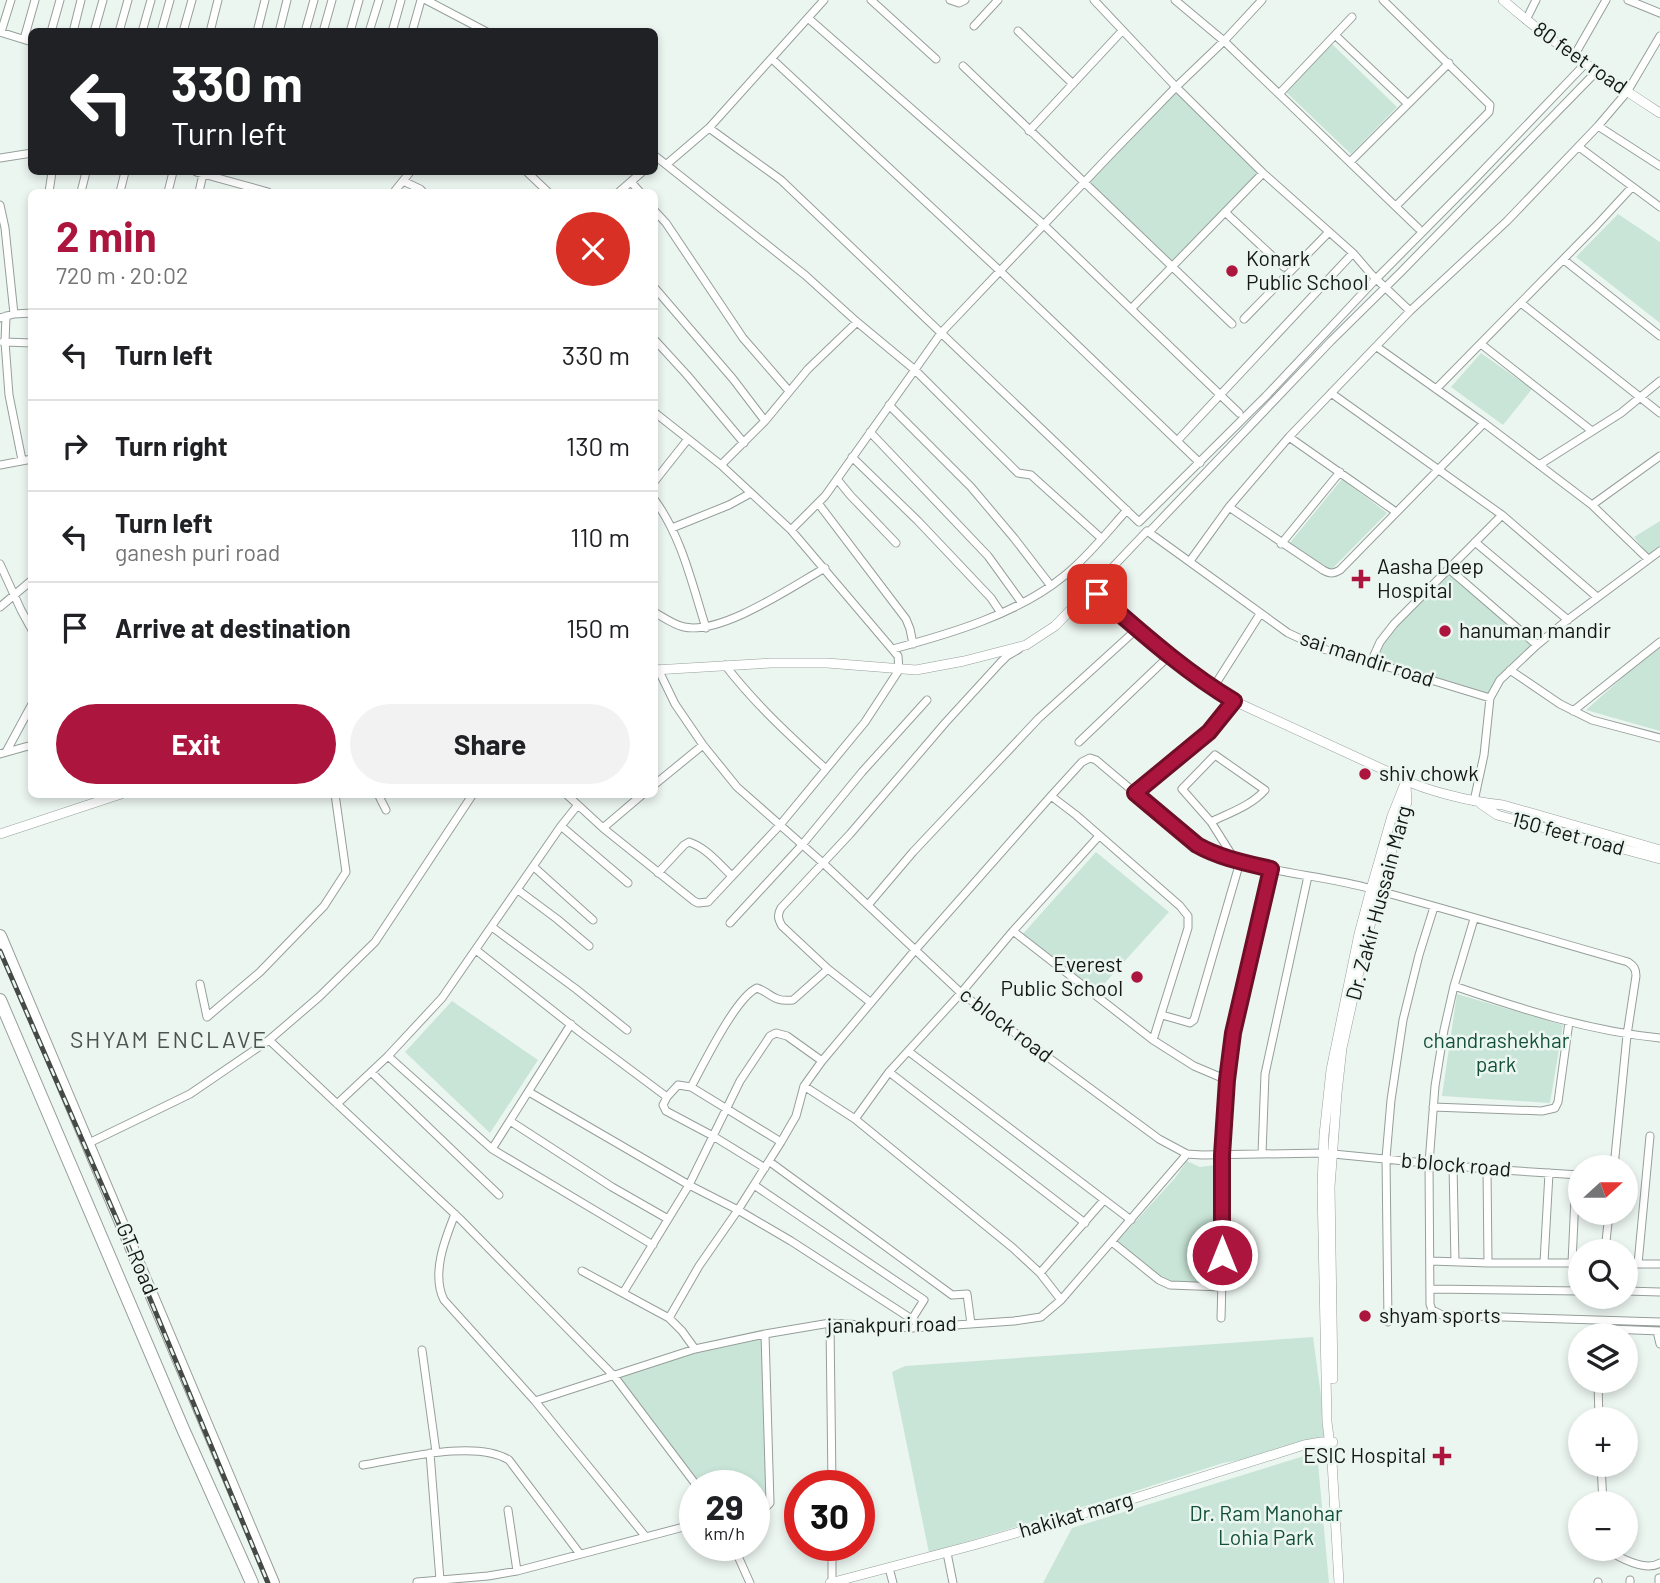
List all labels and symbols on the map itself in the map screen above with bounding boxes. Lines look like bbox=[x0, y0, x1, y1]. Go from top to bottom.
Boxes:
street label: 80 feet road bbox=[1529, 15, 1633, 98]
place label: Konark Public School bbox=[1246, 245, 1369, 294]
marker: Konark Public School bbox=[1224, 263, 1240, 279]
place label: Aasha Deep Hospital bbox=[1377, 553, 1484, 602]
pin bbox=[1067, 564, 1127, 624]
marker: Aasha Deep Hospital bbox=[1351, 569, 1371, 589]
place label: hanuman mandir bbox=[1459, 617, 1611, 642]
marker: hanuman mandir bbox=[1437, 623, 1453, 639]
street label: sai mandir road bbox=[1297, 624, 1438, 691]
place label: shiv chowk bbox=[1379, 760, 1479, 785]
marker: shiv chowk bbox=[1357, 766, 1373, 782]
street label: Dr. Zakir Hussain Marg bbox=[1339, 802, 1416, 1003]
street label: 150 feet road bbox=[1509, 805, 1628, 860]
place label: Everest Public School bbox=[1000, 951, 1123, 1000]
marker: Everest Public School bbox=[1129, 969, 1145, 985]
street label: c block road bbox=[956, 981, 1058, 1067]
district label: SHYAM ENCLAVE bbox=[70, 1025, 268, 1053]
park label: chandrashekhar park bbox=[1423, 1027, 1570, 1076]
street label: b block road bbox=[1400, 1146, 1512, 1181]
north arrow bbox=[1568, 1155, 1638, 1225]
position arrow bbox=[1185, 1218, 1259, 1292]
street label: GT Road bbox=[112, 1219, 165, 1298]
place label: shyam sports bbox=[1379, 1302, 1501, 1327]
marker: shyam sports bbox=[1357, 1308, 1373, 1324]
street label: janakpuri road bbox=[826, 1310, 957, 1337]
place label: ESIC Hospital bbox=[1303, 1442, 1426, 1467]
marker: ESIC Hospital bbox=[1432, 1446, 1452, 1466]
speed limit sign: 30 bbox=[784, 1470, 875, 1561]
street label: hakikat marg bbox=[1016, 1485, 1135, 1542]
park label: Dr. Ram Manohar Lohia Park bbox=[1189, 1500, 1343, 1549]

